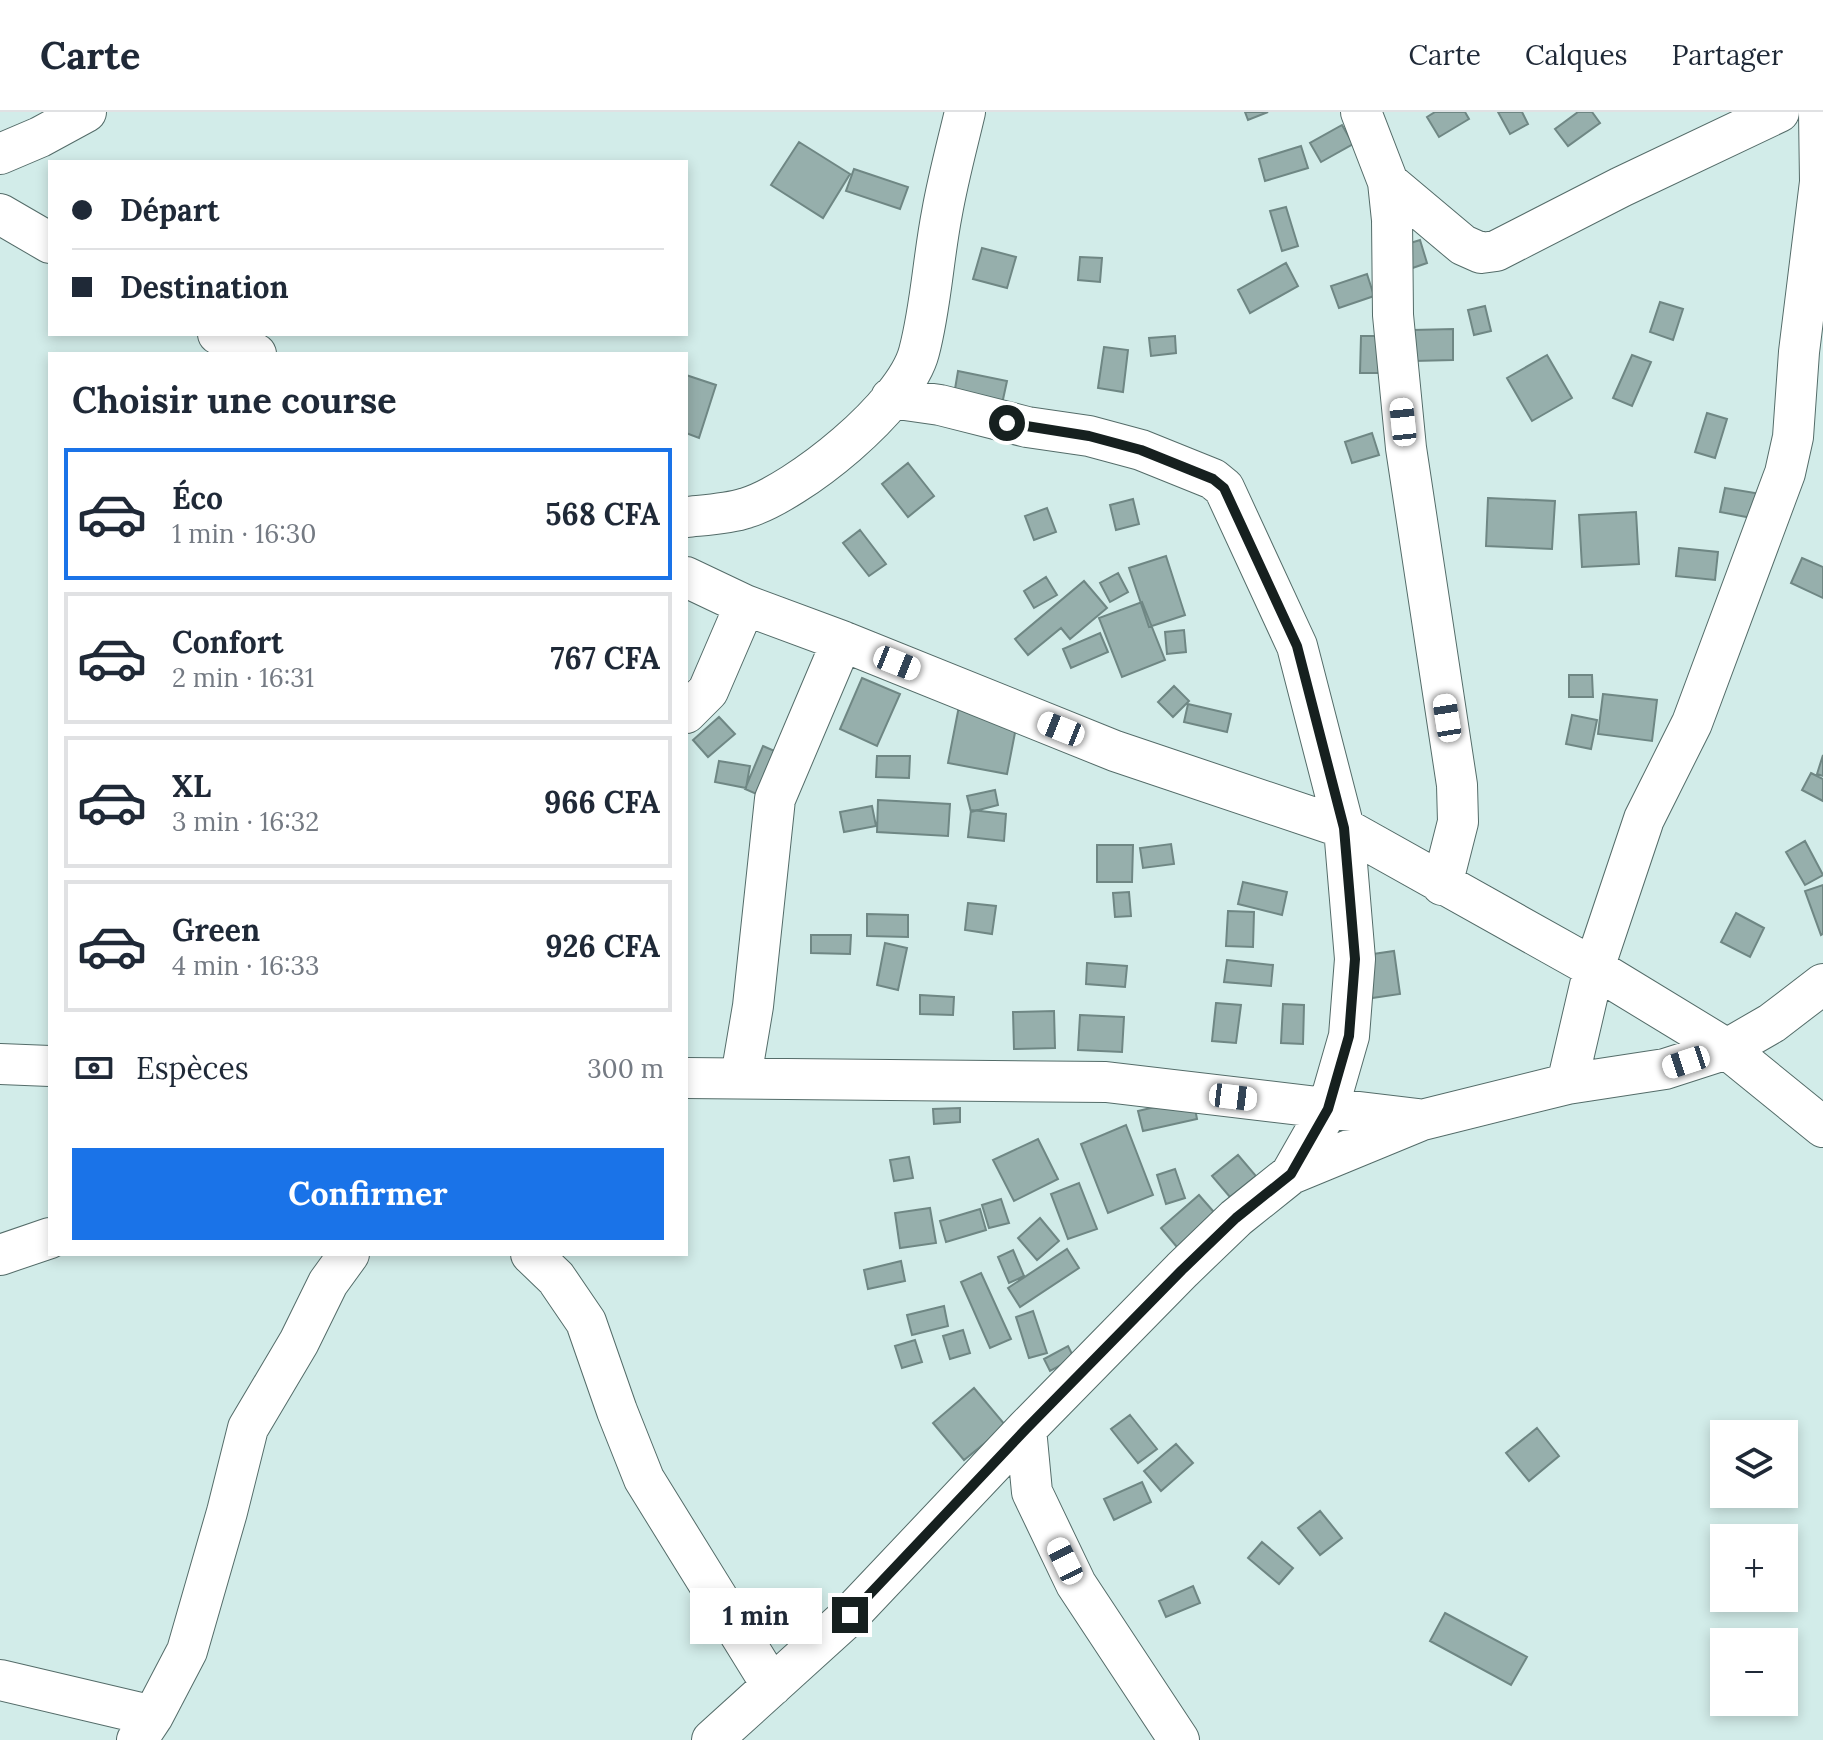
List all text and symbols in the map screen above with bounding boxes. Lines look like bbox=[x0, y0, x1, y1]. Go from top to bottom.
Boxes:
text: Carte bbox=[40, 31, 140, 79]
text: Carte bbox=[1409, 37, 1481, 73]
text: Calques bbox=[1525, 37, 1628, 73]
text: Partager bbox=[1672, 37, 1783, 73]
text: Départ bbox=[120, 191, 219, 229]
text: Destination bbox=[120, 268, 289, 306]
text: Choisir une course bbox=[72, 377, 397, 423]
car bbox=[1389, 397, 1417, 447]
route start bbox=[989, 405, 1025, 441]
icon: car bbox=[76, 478, 148, 550]
text: Éco bbox=[172, 479, 223, 517]
text: 568 CFA bbox=[545, 495, 660, 533]
text: 1 min · 16:30 bbox=[172, 517, 316, 550]
icon: car bbox=[76, 622, 148, 694]
text: Confort bbox=[172, 623, 283, 661]
text: 767 CFA bbox=[550, 639, 660, 677]
car bbox=[870, 643, 924, 683]
text: 2 min · 16:31 bbox=[172, 661, 314, 694]
car bbox=[1431, 692, 1463, 744]
car bbox=[1034, 709, 1088, 749]
icon: car bbox=[76, 766, 148, 838]
text: XL bbox=[172, 767, 211, 805]
text: 966 CFA bbox=[544, 783, 660, 821]
text: 3 min · 16:32 bbox=[172, 805, 319, 838]
icon: car bbox=[76, 910, 148, 982]
text: Green bbox=[172, 911, 260, 949]
text: 926 CFA bbox=[545, 927, 660, 965]
text: 4 min · 16:33 bbox=[172, 949, 319, 982]
car bbox=[1659, 1043, 1713, 1081]
icon: cash bbox=[72, 1046, 116, 1090]
text: Espèces bbox=[136, 1049, 249, 1087]
text: 300 m bbox=[587, 1052, 664, 1085]
car bbox=[1208, 1082, 1258, 1112]
button: Confirmer bbox=[72, 1148, 664, 1240]
map controls bbox=[1710, 1420, 1798, 1716]
button: layers bbox=[1710, 1420, 1798, 1508]
button: + bbox=[1710, 1524, 1798, 1612]
car bbox=[1044, 1534, 1086, 1588]
callout: 1 min bbox=[690, 1587, 822, 1643]
route end bbox=[832, 1597, 868, 1633]
text: 1 min bbox=[723, 1599, 789, 1632]
button: − bbox=[1710, 1628, 1798, 1716]

